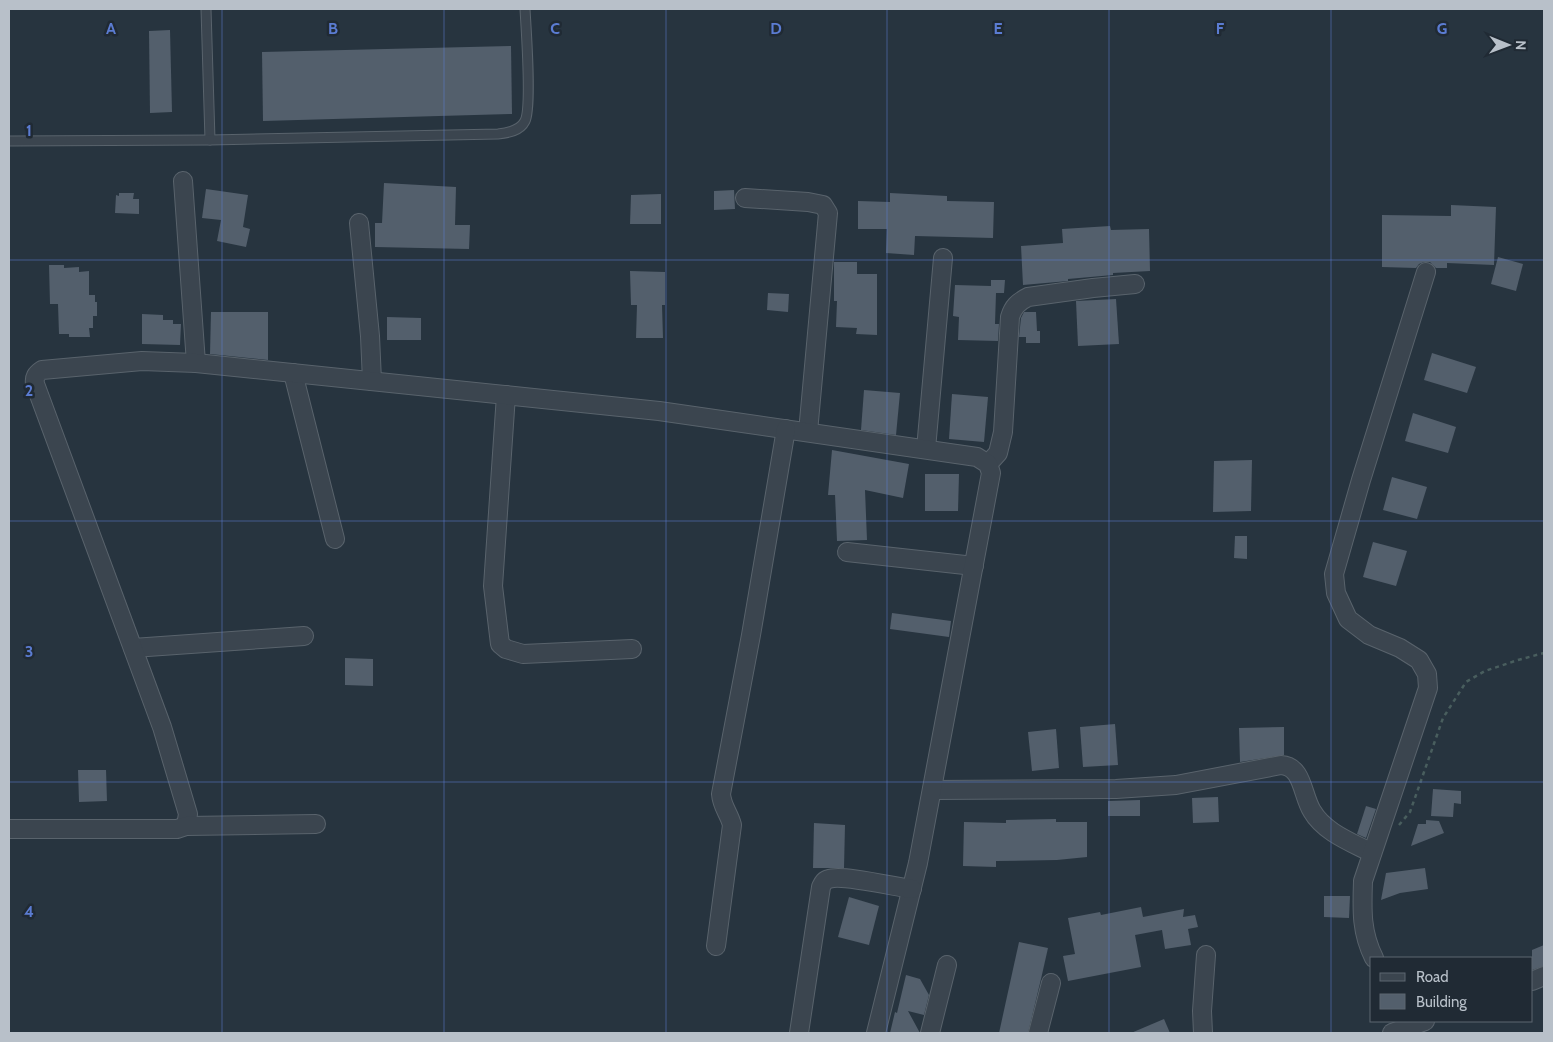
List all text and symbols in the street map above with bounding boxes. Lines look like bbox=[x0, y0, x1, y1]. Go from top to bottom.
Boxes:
text: A bbox=[106, 19, 116, 38]
text: B bbox=[328, 19, 338, 38]
text: C bbox=[550, 19, 560, 38]
text: D bbox=[770, 19, 782, 38]
text: E bbox=[993, 19, 1003, 38]
text: F bbox=[1216, 19, 1225, 38]
text: G bbox=[1437, 19, 1447, 38]
north arrow bbox=[1483, 20, 1533, 70]
text: N bbox=[1512, 40, 1530, 50]
text: 1 bbox=[26, 121, 32, 140]
text: 2 bbox=[25, 381, 33, 400]
text: 3 bbox=[25, 642, 33, 661]
text: 4 bbox=[24, 902, 34, 921]
legend bbox=[1370, 957, 1533, 1022]
text: Road bbox=[1416, 968, 1449, 986]
text: Building bbox=[1416, 993, 1467, 1011]

